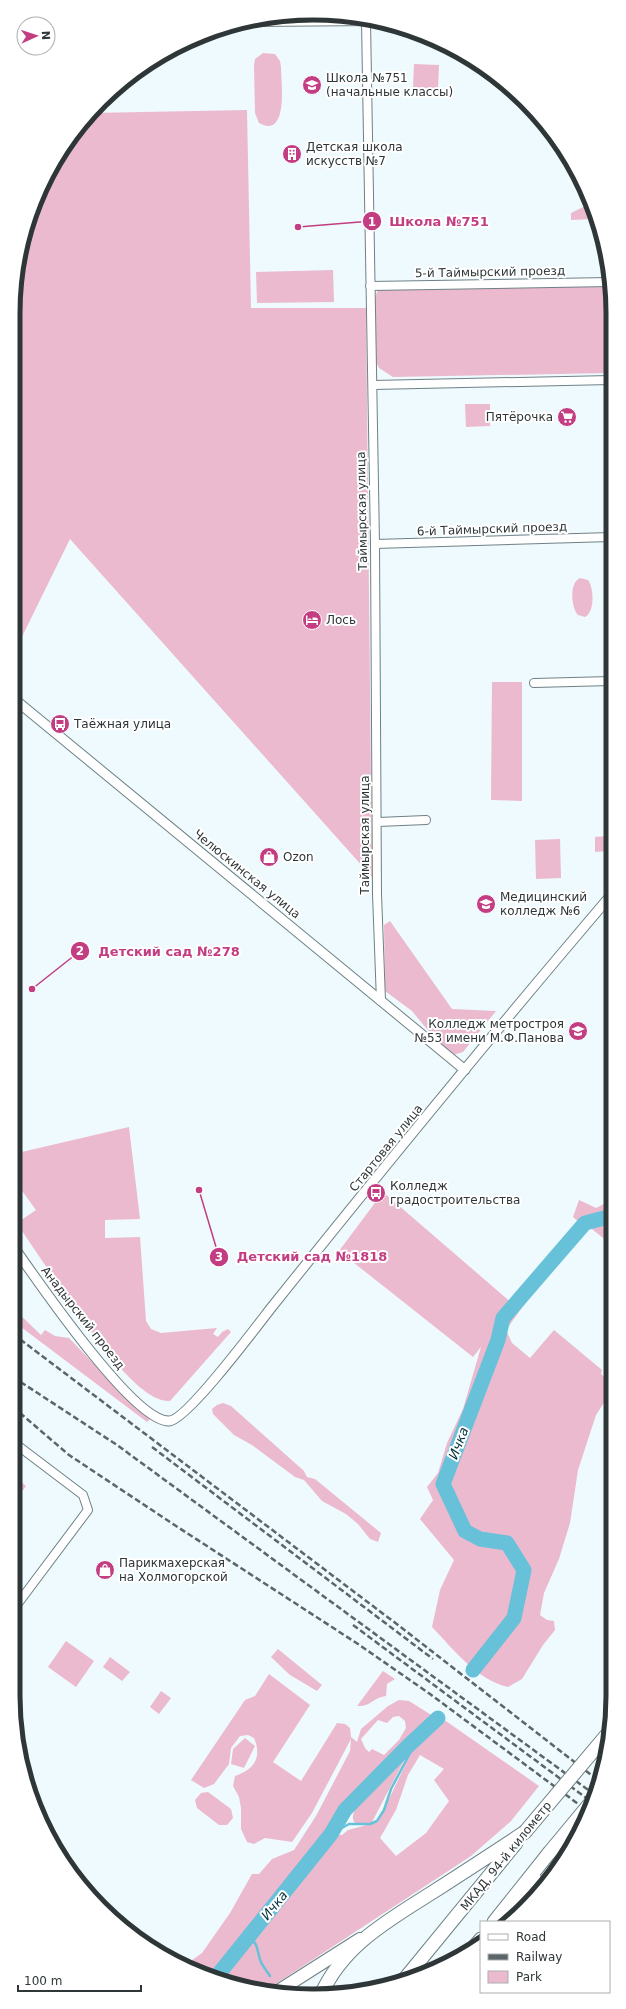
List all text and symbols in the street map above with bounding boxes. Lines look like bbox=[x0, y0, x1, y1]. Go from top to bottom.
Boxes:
north arrow bbox=[16, 16, 56, 56]
text: N bbox=[39, 31, 52, 40]
place label: Школа №751 (начальные классы) bbox=[326, 71, 453, 99]
school or university icon: Школа №751 (начальные классы) bbox=[301, 74, 323, 96]
place label: Детская школа искусств №7 bbox=[306, 140, 403, 168]
building icon: Детская школа искусств №7 bbox=[281, 143, 303, 165]
callout: Школа №751 bbox=[362, 209, 497, 234]
text: Школа №751 bbox=[389, 214, 489, 229]
text: 1 bbox=[368, 215, 376, 229]
street label: 5-й Таймырский проезд bbox=[415, 264, 565, 280]
supermarket icon: Пятёрочка bbox=[556, 406, 578, 428]
place label: Пятёрочка bbox=[486, 410, 553, 424]
street label: Таймырская улица bbox=[354, 451, 370, 572]
street label: 6-й Таймырский проезд bbox=[417, 519, 567, 539]
hotel icon: Лось bbox=[301, 609, 323, 631]
place label: Лось bbox=[326, 613, 356, 627]
bus stop icon: Таёжная улица bbox=[49, 713, 71, 735]
place label: Таёжная улица bbox=[73, 717, 171, 731]
street label: Таймырская улица bbox=[358, 776, 372, 895]
street label: Челюскинская улица bbox=[191, 827, 303, 921]
shop icon: Ozon bbox=[258, 846, 280, 868]
place label: Ozon bbox=[283, 850, 314, 864]
place label: Медицинский колледж №6 bbox=[500, 890, 587, 918]
school or university icon: Медицинский колледж №6 bbox=[475, 893, 497, 915]
callout: Детский сад №278 bbox=[70, 938, 247, 963]
text: 2 bbox=[76, 944, 84, 958]
text: Детский сад №278 bbox=[98, 944, 240, 959]
place label: Колледж метростроя №53 имени М.Ф.Панова bbox=[414, 1017, 564, 1045]
school or university icon: Колледж метростроя №53 имени М.Ф.Панова bbox=[567, 1020, 589, 1042]
street label: Стартовая улица bbox=[347, 1102, 425, 1194]
place label: Колледж градостроительства bbox=[390, 1179, 520, 1207]
bus stop icon: Колледж градостроительства bbox=[365, 1182, 387, 1204]
callout: Детский сад №1818 bbox=[209, 1244, 396, 1269]
text: Детский сад №1818 bbox=[237, 1249, 387, 1264]
text: 3 bbox=[215, 1250, 223, 1264]
street label: Анадырский проезд bbox=[38, 1264, 128, 1372]
water label: Ичка bbox=[446, 1425, 471, 1461]
place label: Парикмахерская на Холмогорской bbox=[119, 1556, 228, 1584]
shop icon: Парикмахерская на Холмогорской bbox=[94, 1559, 116, 1581]
street label: МКАД, 94-й километр bbox=[458, 1799, 554, 1913]
water label: Ичка bbox=[258, 1888, 291, 1923]
legend bbox=[480, 1921, 610, 1993]
text: Road bbox=[516, 1930, 546, 1944]
text: Railway bbox=[516, 1950, 562, 1964]
scale bar bbox=[18, 1967, 141, 1993]
text: Park bbox=[516, 1970, 542, 1984]
text: 100 m bbox=[24, 1974, 62, 1988]

